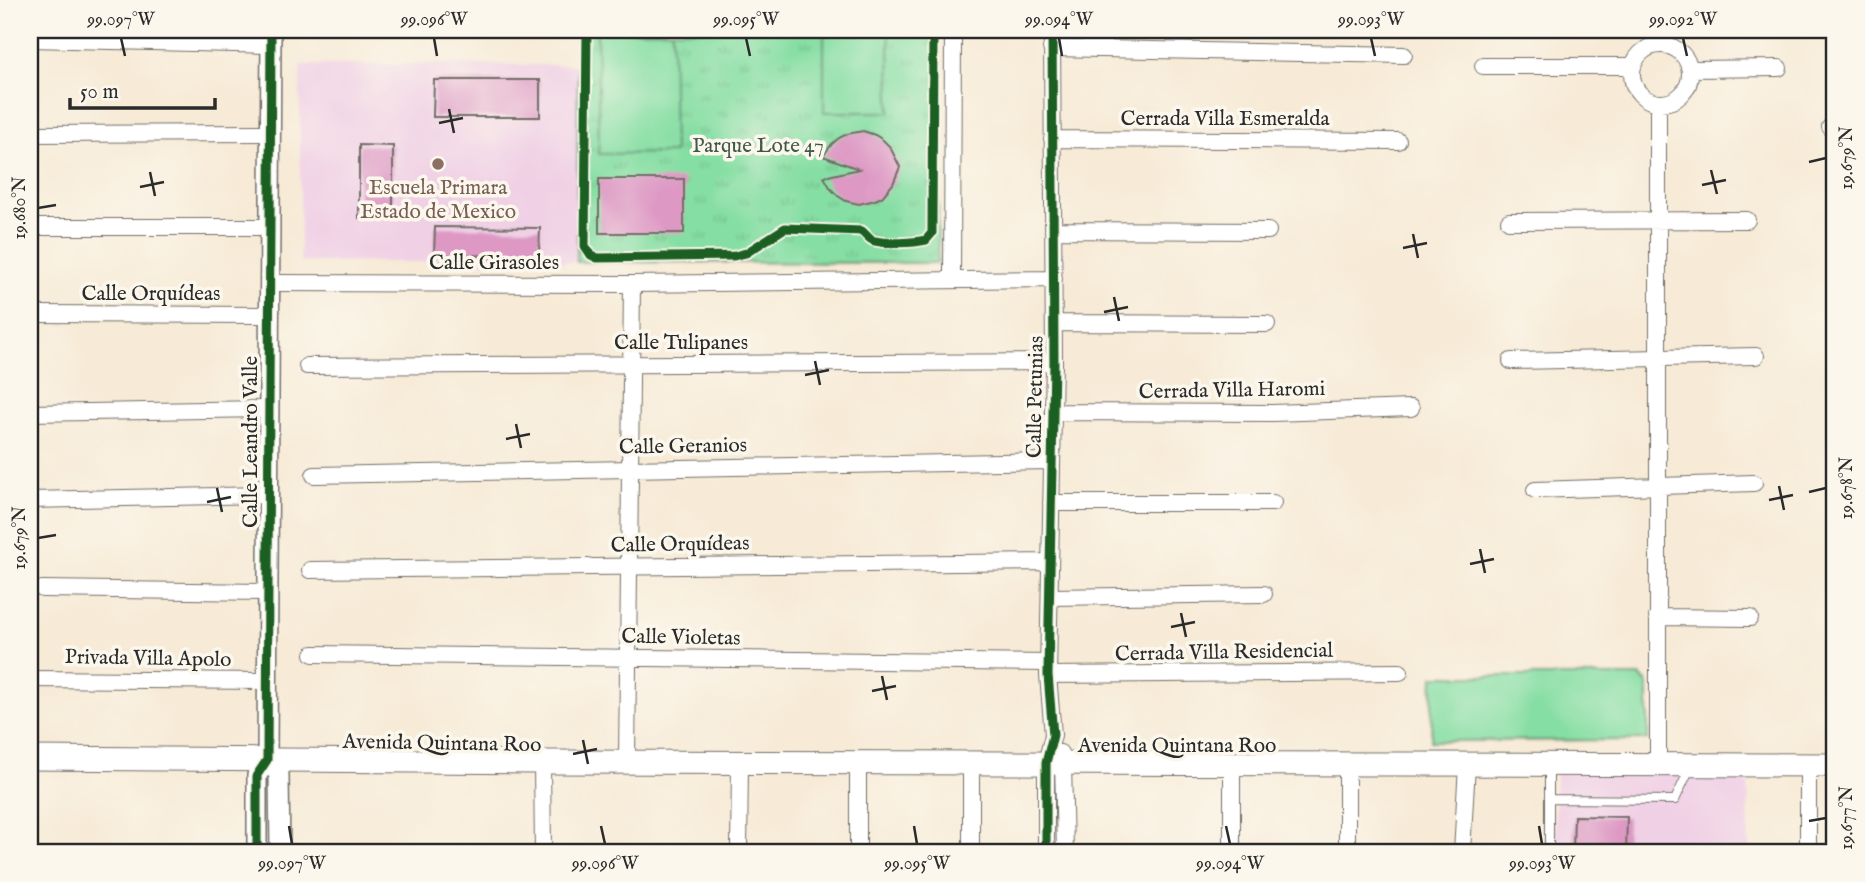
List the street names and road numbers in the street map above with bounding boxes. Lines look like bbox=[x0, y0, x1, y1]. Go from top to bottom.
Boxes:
street label: Cerrada Villa Esmeralda bbox=[1121, 106, 1330, 133]
street label: Calle Girasoles bbox=[429, 250, 559, 277]
street label: Calle Orquídeas bbox=[82, 281, 220, 308]
street label: Calle Tulipanes bbox=[614, 330, 748, 357]
street label: Calle Petunias bbox=[1021, 335, 1051, 459]
street label: Calle Leandro Valle bbox=[238, 356, 265, 528]
street label: Cerrada Villa Haromi bbox=[1139, 376, 1325, 406]
street label: Calle Geranios bbox=[619, 432, 747, 462]
street label: Calle Orquídeas bbox=[610, 530, 750, 560]
street label: Calle Violetas bbox=[621, 623, 741, 653]
street label: Cerrada Villa Residencial bbox=[1115, 638, 1334, 668]
street label: Privada Villa Apolo bbox=[64, 644, 232, 674]
street label: Avenida Quintana Roo bbox=[341, 729, 542, 759]
street label: Avenida Quintana Roo bbox=[1077, 733, 1276, 760]

